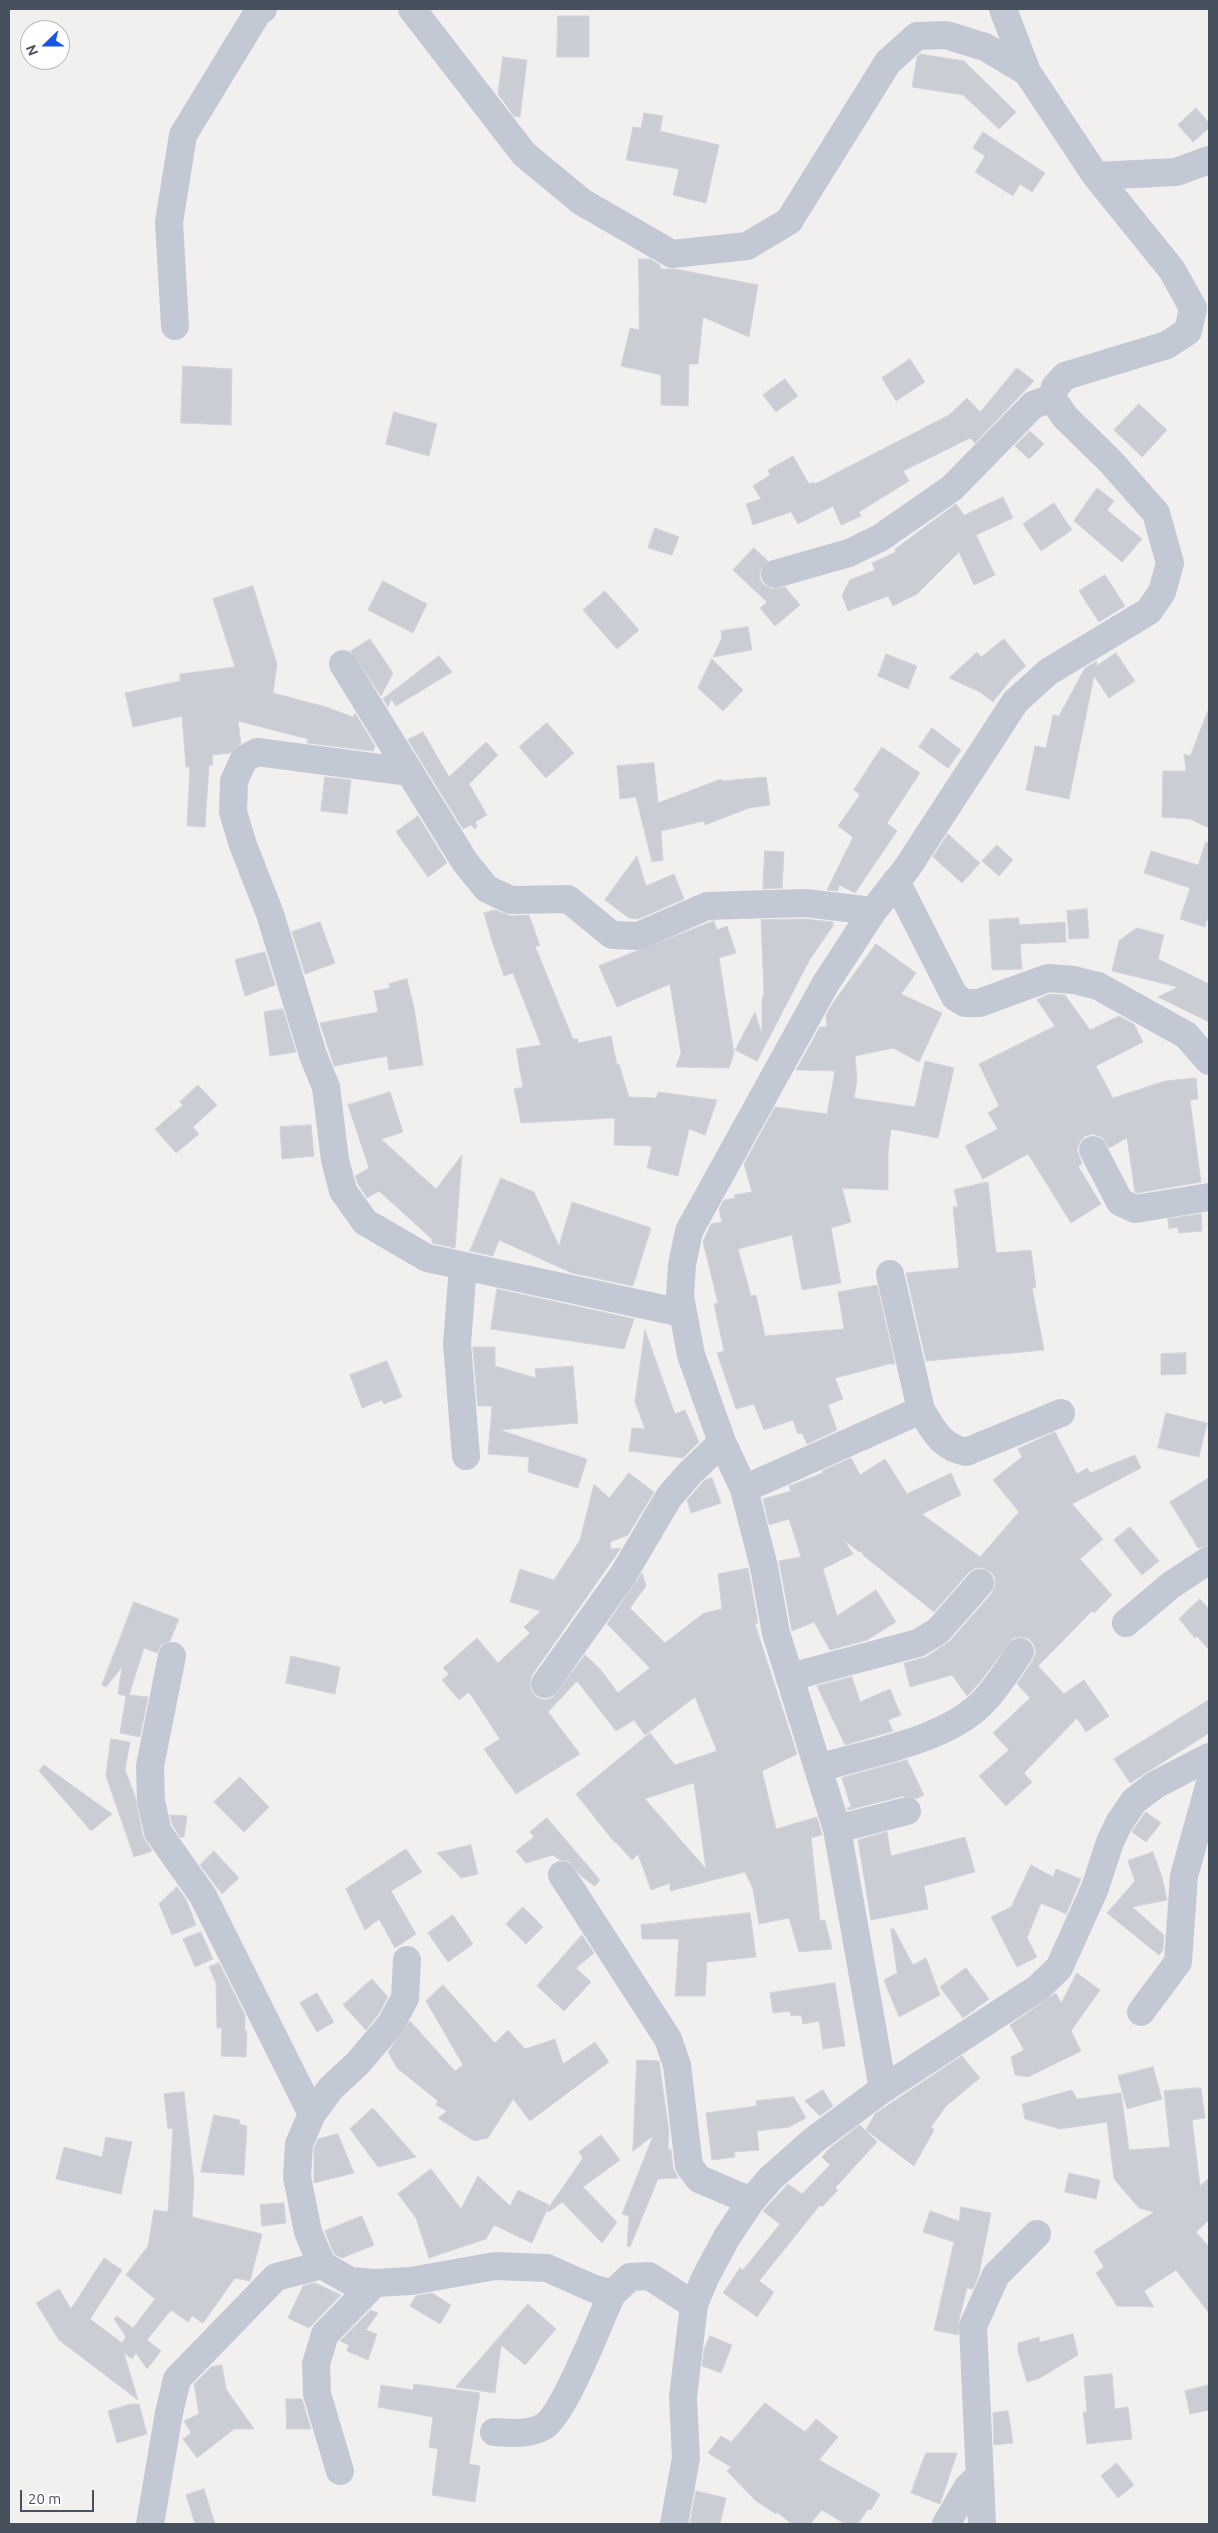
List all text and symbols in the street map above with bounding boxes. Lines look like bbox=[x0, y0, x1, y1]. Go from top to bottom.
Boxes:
north arrow bbox=[20, 20, 70, 70]
text: N bbox=[23, 42, 41, 58]
scale bar bbox=[22, 2480, 96, 2512]
text: 20 m bbox=[28, 2490, 61, 2507]

